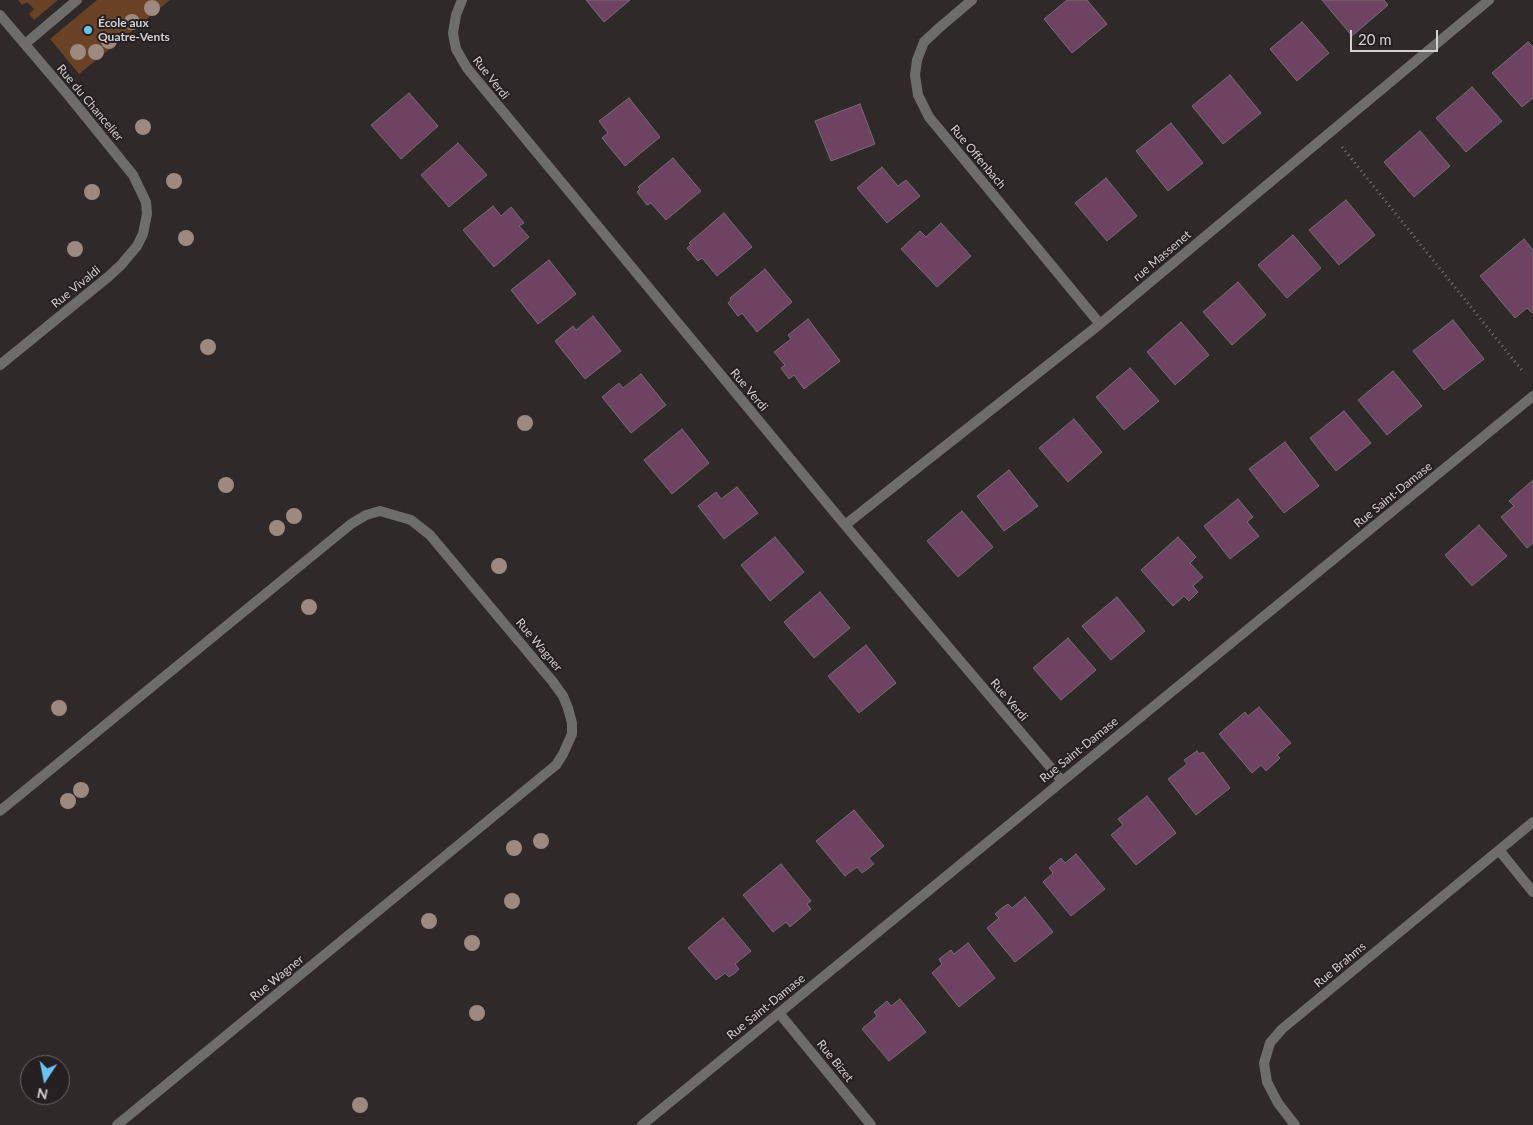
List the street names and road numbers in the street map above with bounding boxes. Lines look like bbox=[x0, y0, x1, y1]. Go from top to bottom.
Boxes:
street label: Rue Verdi bbox=[470, 54, 512, 102]
street label: Rue du Chancelier bbox=[54, 62, 126, 144]
street label: Rue Offenbach bbox=[947, 122, 1009, 192]
street label: rue Massenet bbox=[1130, 228, 1194, 284]
street label: Rue Vivaldi bbox=[49, 263, 103, 311]
street label: Rue Verdi bbox=[727, 366, 771, 414]
street label: Rue Saint-Damase bbox=[1351, 459, 1435, 531]
street label: Rue Wagner bbox=[513, 616, 565, 674]
street label: Rue Verdi bbox=[987, 676, 1031, 724]
street label: Rue Saint-Damase bbox=[1037, 714, 1121, 786]
street label: Rue Brahms bbox=[1311, 939, 1369, 991]
street label: Rue Wagner bbox=[247, 952, 307, 1004]
street label: Rue Saint-Damase bbox=[724, 971, 808, 1043]
street label: Rue Bizet bbox=[814, 1037, 856, 1085]

